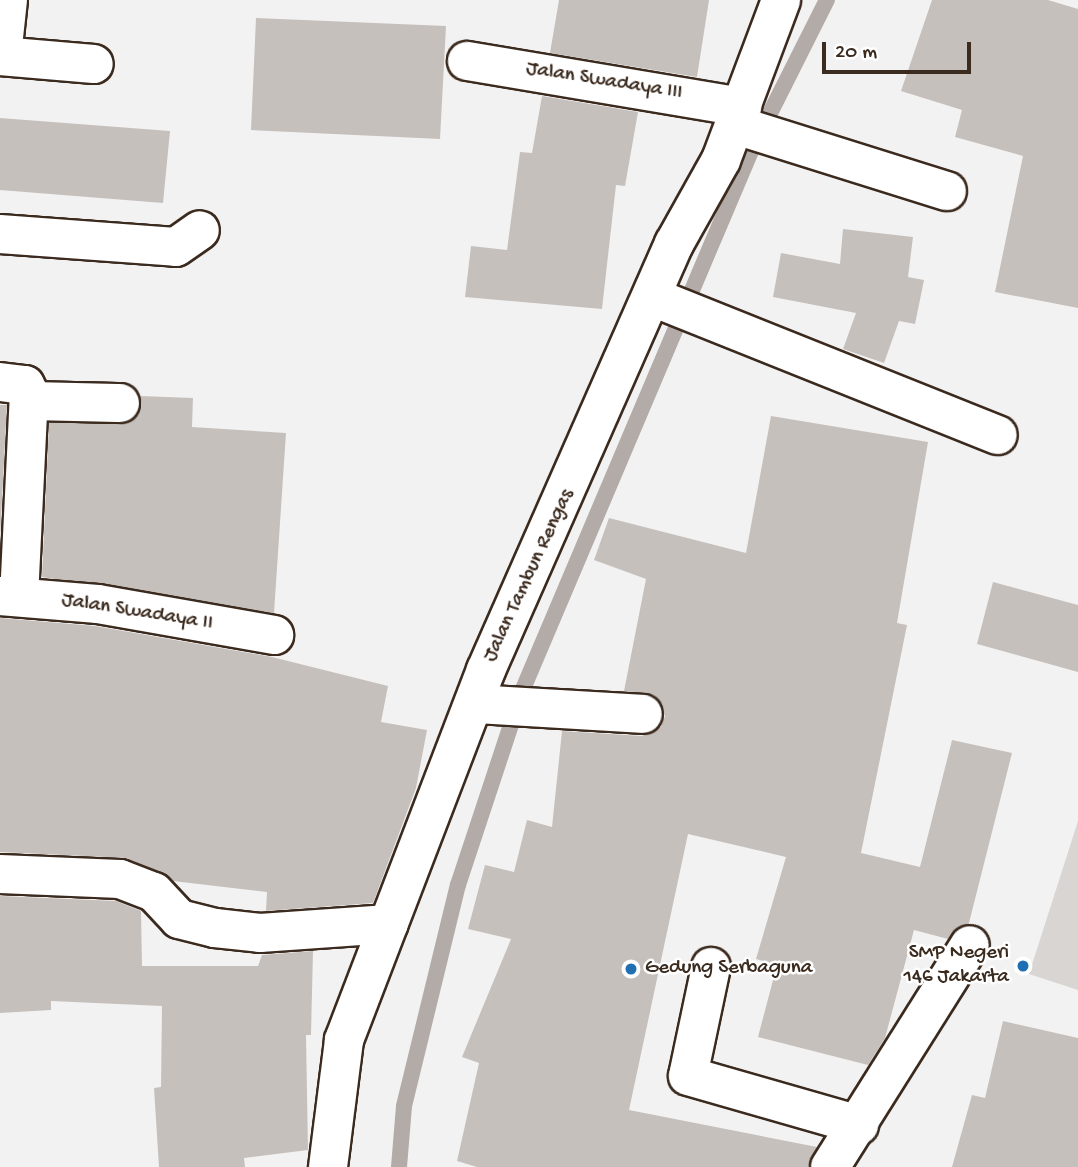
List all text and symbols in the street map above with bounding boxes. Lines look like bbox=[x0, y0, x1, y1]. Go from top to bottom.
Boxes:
scale bar bbox=[826, 28, 975, 72]
text: 20 m bbox=[835, 41, 877, 66]
street label: Jalan Swadaya III bbox=[524, 57, 684, 107]
street label: Jalan Tambun Rengas bbox=[479, 486, 581, 666]
street label: Jalan Swadaya II bbox=[60, 589, 214, 637]
place label: SMP Negeri 146 Jakarta bbox=[903, 941, 1009, 991]
place label: Gedung Serbaguna bbox=[645, 956, 812, 982]
marker: SMP Negeri 146 Jakarta bbox=[1015, 958, 1031, 974]
marker: Gedung Serbaguna bbox=[623, 961, 639, 977]

